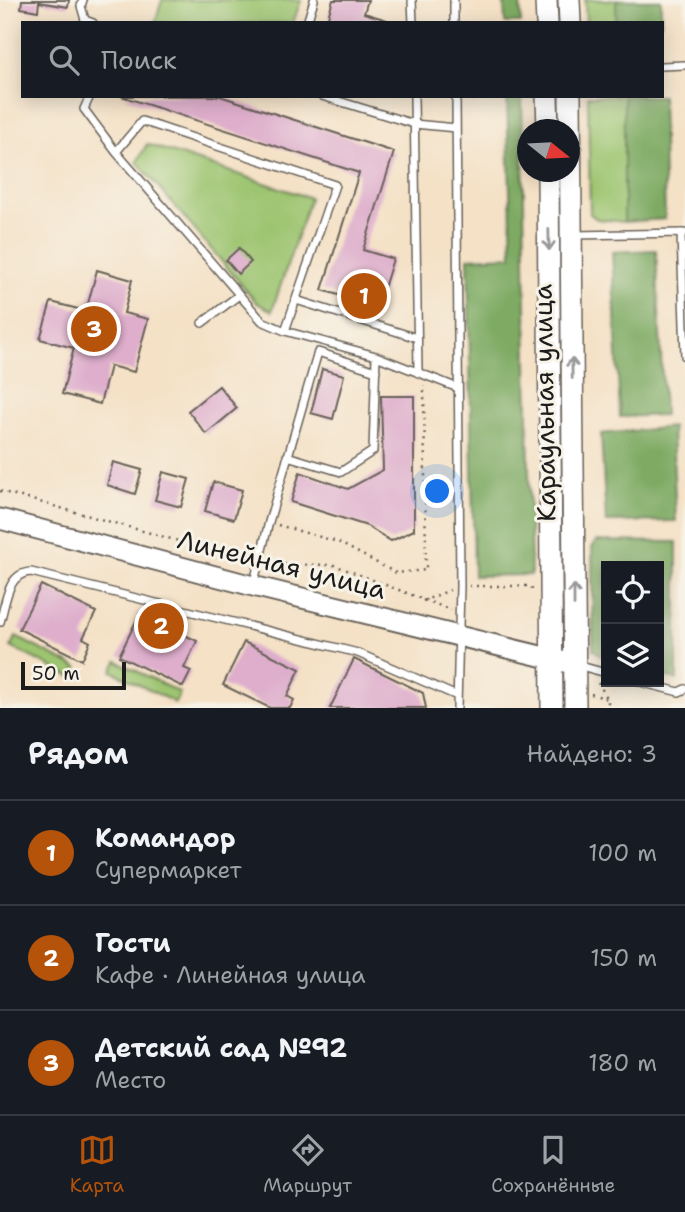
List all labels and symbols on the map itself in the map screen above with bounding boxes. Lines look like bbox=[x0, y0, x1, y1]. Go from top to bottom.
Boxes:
north arrow bbox=[517, 119, 580, 182]
one-way arrow bbox=[542, 228, 556, 251]
pin: 1 bbox=[341, 270, 387, 322]
street label: Караульная улица bbox=[524, 284, 564, 522]
pin: 3 bbox=[71, 303, 117, 355]
one-way arrow bbox=[565, 357, 579, 380]
your location bbox=[420, 474, 454, 508]
street label: Линейная улица bbox=[174, 521, 390, 607]
one-way arrow bbox=[567, 584, 581, 607]
pin: 2 bbox=[138, 600, 184, 652]
scale bar bbox=[21, 659, 126, 691]

